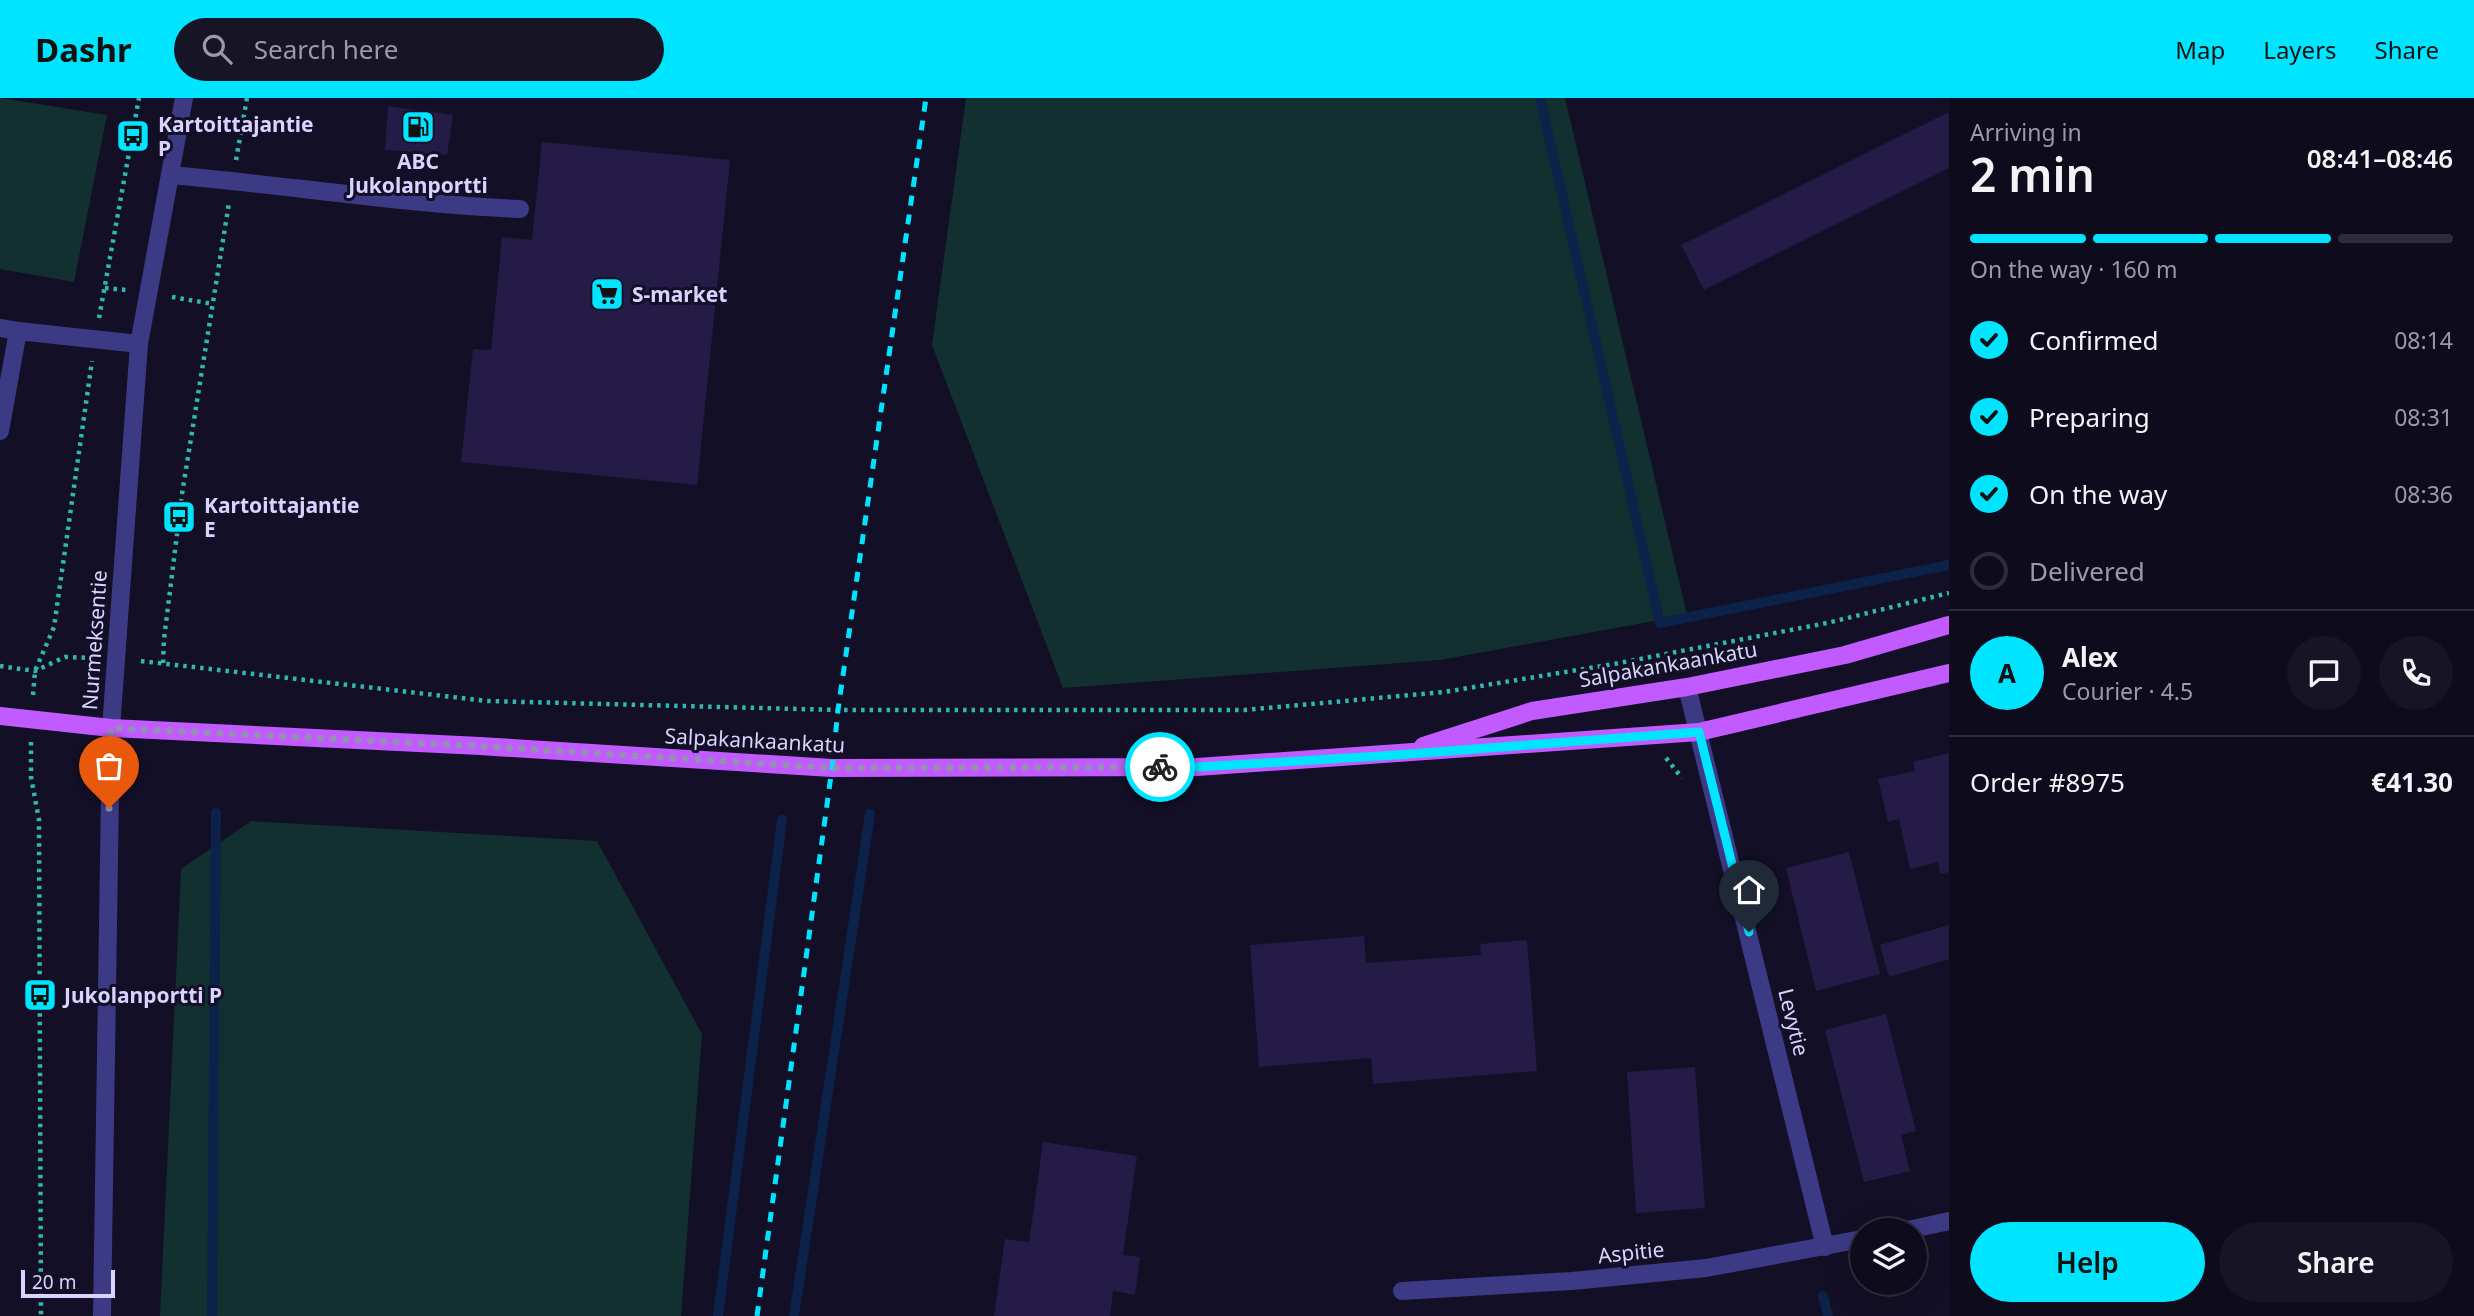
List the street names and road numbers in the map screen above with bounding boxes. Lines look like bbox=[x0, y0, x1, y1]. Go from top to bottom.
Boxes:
street label: Nurmeksentie bbox=[75, 569, 113, 711]
street label: Salpakankaankatu bbox=[1577, 635, 1759, 693]
street label: Salpakankaankatu bbox=[664, 721, 846, 759]
street label: Levytie bbox=[1772, 985, 1816, 1059]
street label: Aspitie bbox=[1596, 1235, 1666, 1269]

